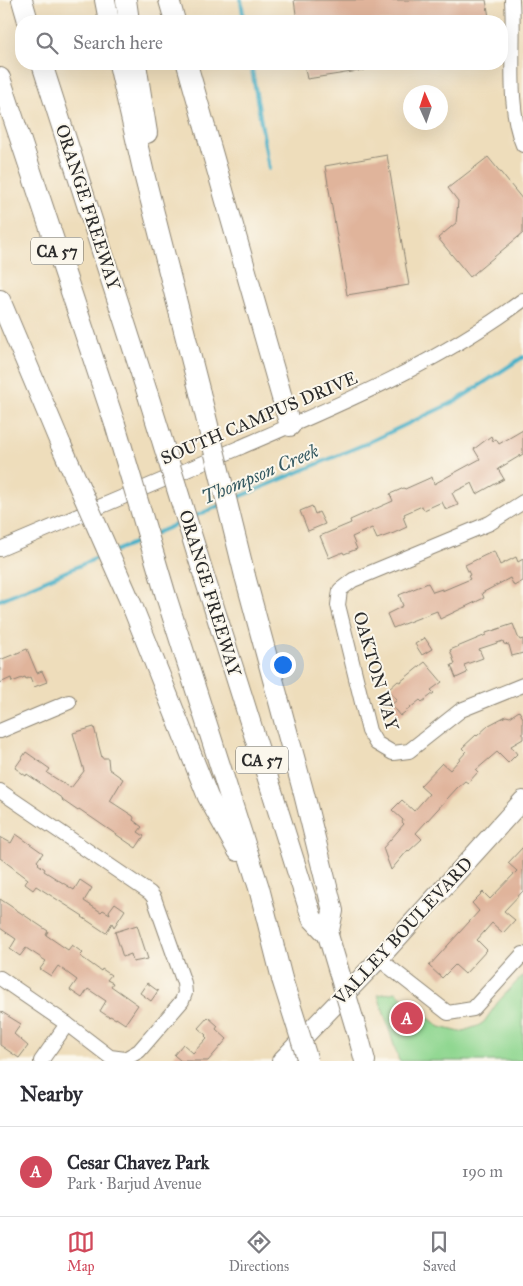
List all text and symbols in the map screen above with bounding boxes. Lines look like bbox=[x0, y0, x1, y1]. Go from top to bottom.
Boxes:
search box bbox=[15, 15, 508, 70]
icon: search bbox=[33, 29, 61, 57]
text: Search here bbox=[73, 31, 163, 54]
north arrow bbox=[403, 85, 448, 130]
street label: ORANGE FREEWAY bbox=[51, 121, 125, 293]
road number: CA 57 bbox=[31, 238, 83, 264]
street label: SOUTH CAMPUS DRIVE bbox=[157, 367, 361, 469]
water label: Thompson Creek bbox=[198, 439, 323, 510]
street label: ORANGE FREEWAY bbox=[174, 507, 246, 679]
street label: OAKTON WAY bbox=[349, 609, 404, 733]
your location bbox=[270, 652, 296, 678]
road number: CA 57 bbox=[236, 746, 288, 774]
street label: VALLEY BOULEVARD bbox=[328, 852, 477, 1010]
pin: A bbox=[391, 999, 423, 1037]
text: Nearby bbox=[20, 1081, 83, 1107]
text: Cesar Chavez Park bbox=[67, 1151, 209, 1174]
text: A bbox=[31, 1162, 41, 1181]
text: 190 m bbox=[462, 1162, 503, 1181]
text: Park · Barjud Avenue bbox=[67, 1174, 202, 1193]
tab: Map bbox=[67, 1228, 95, 1275]
tab: Directions bbox=[229, 1228, 289, 1275]
tab: Saved bbox=[423, 1228, 456, 1275]

